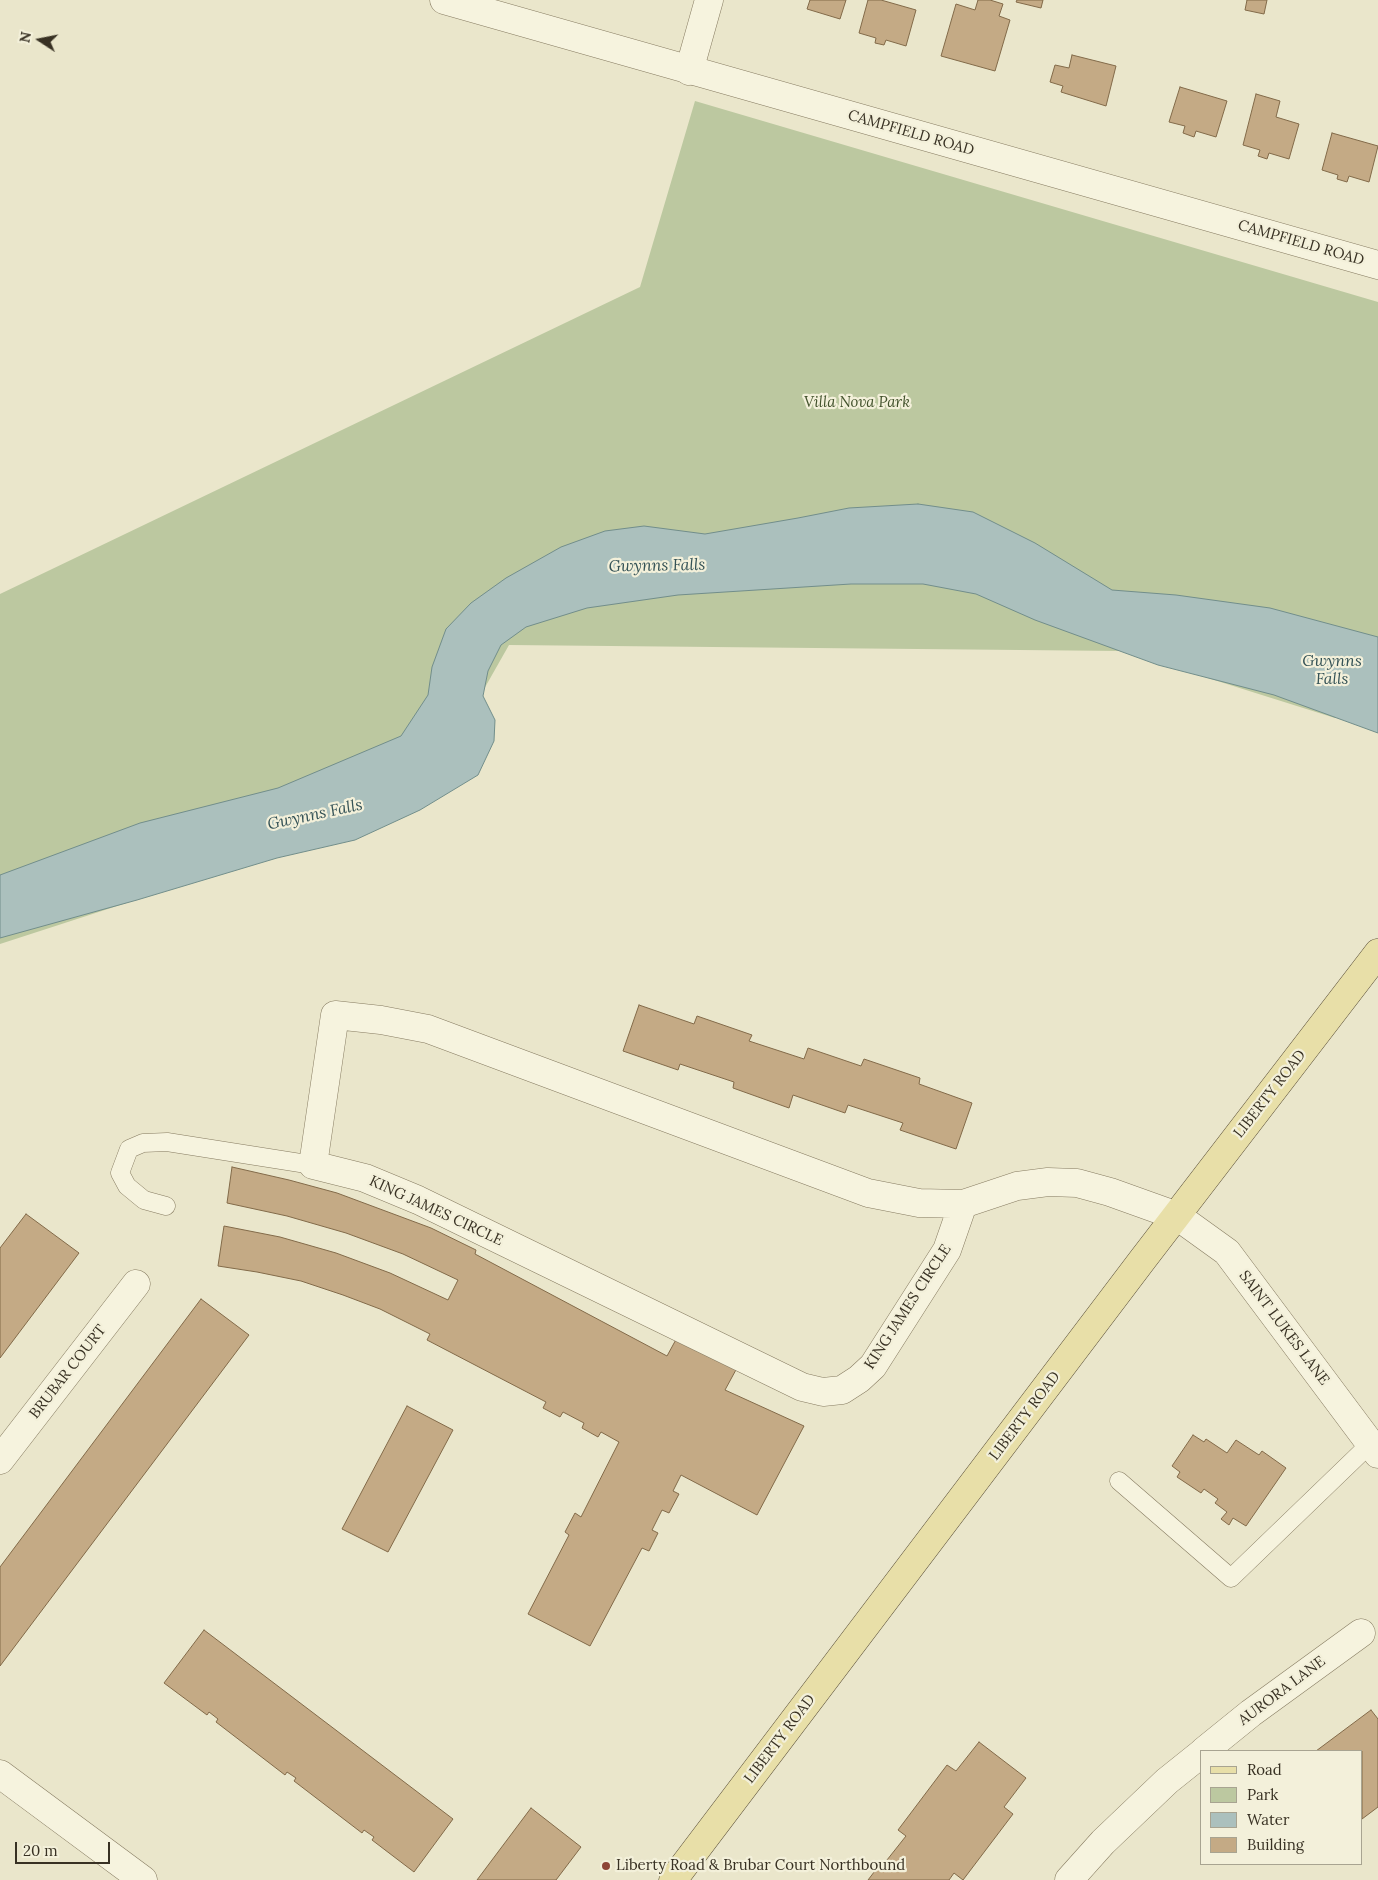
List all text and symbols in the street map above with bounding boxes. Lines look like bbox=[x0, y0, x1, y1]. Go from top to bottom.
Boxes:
north arrow bbox=[15, 15, 65, 65]
text: N bbox=[15, 30, 35, 44]
street label: CAMPFIELD ROAD bbox=[846, 106, 976, 160]
street label: CAMPFIELD ROAD bbox=[1236, 216, 1366, 270]
park label: Villa Nova Park bbox=[804, 394, 910, 412]
water label: Gwynns Falls bbox=[609, 556, 705, 576]
water label: Gwynns Falls bbox=[1302, 651, 1362, 689]
water label: Gwynns Falls bbox=[266, 796, 364, 834]
street label: LIBERTY ROAD bbox=[1230, 1046, 1310, 1142]
street label: KING JAMES CIRCLE bbox=[366, 1172, 506, 1250]
street label: KING JAMES CIRCLE bbox=[861, 1241, 955, 1373]
street label: SAINT LUKES LANE bbox=[1235, 1267, 1333, 1389]
street label: BRUBAR COURT bbox=[26, 1322, 110, 1422]
street label: LIBERTY ROAD bbox=[986, 1368, 1064, 1464]
street label: AURORA LANE bbox=[1235, 1652, 1329, 1730]
street label: LIBERTY ROAD bbox=[741, 1691, 819, 1787]
legend bbox=[1200, 1750, 1363, 1865]
text: Road bbox=[1247, 1760, 1282, 1779]
text: Park bbox=[1247, 1785, 1278, 1804]
text: Water bbox=[1247, 1810, 1289, 1829]
scale bar bbox=[18, 1832, 112, 1864]
text: Building bbox=[1247, 1835, 1304, 1854]
text: 20 m bbox=[23, 1841, 58, 1860]
place label: Liberty Road & Brubar Court Northbound bbox=[616, 1857, 905, 1875]
marker: Liberty Road & Brubar Court Northbound bbox=[600, 1860, 612, 1872]

